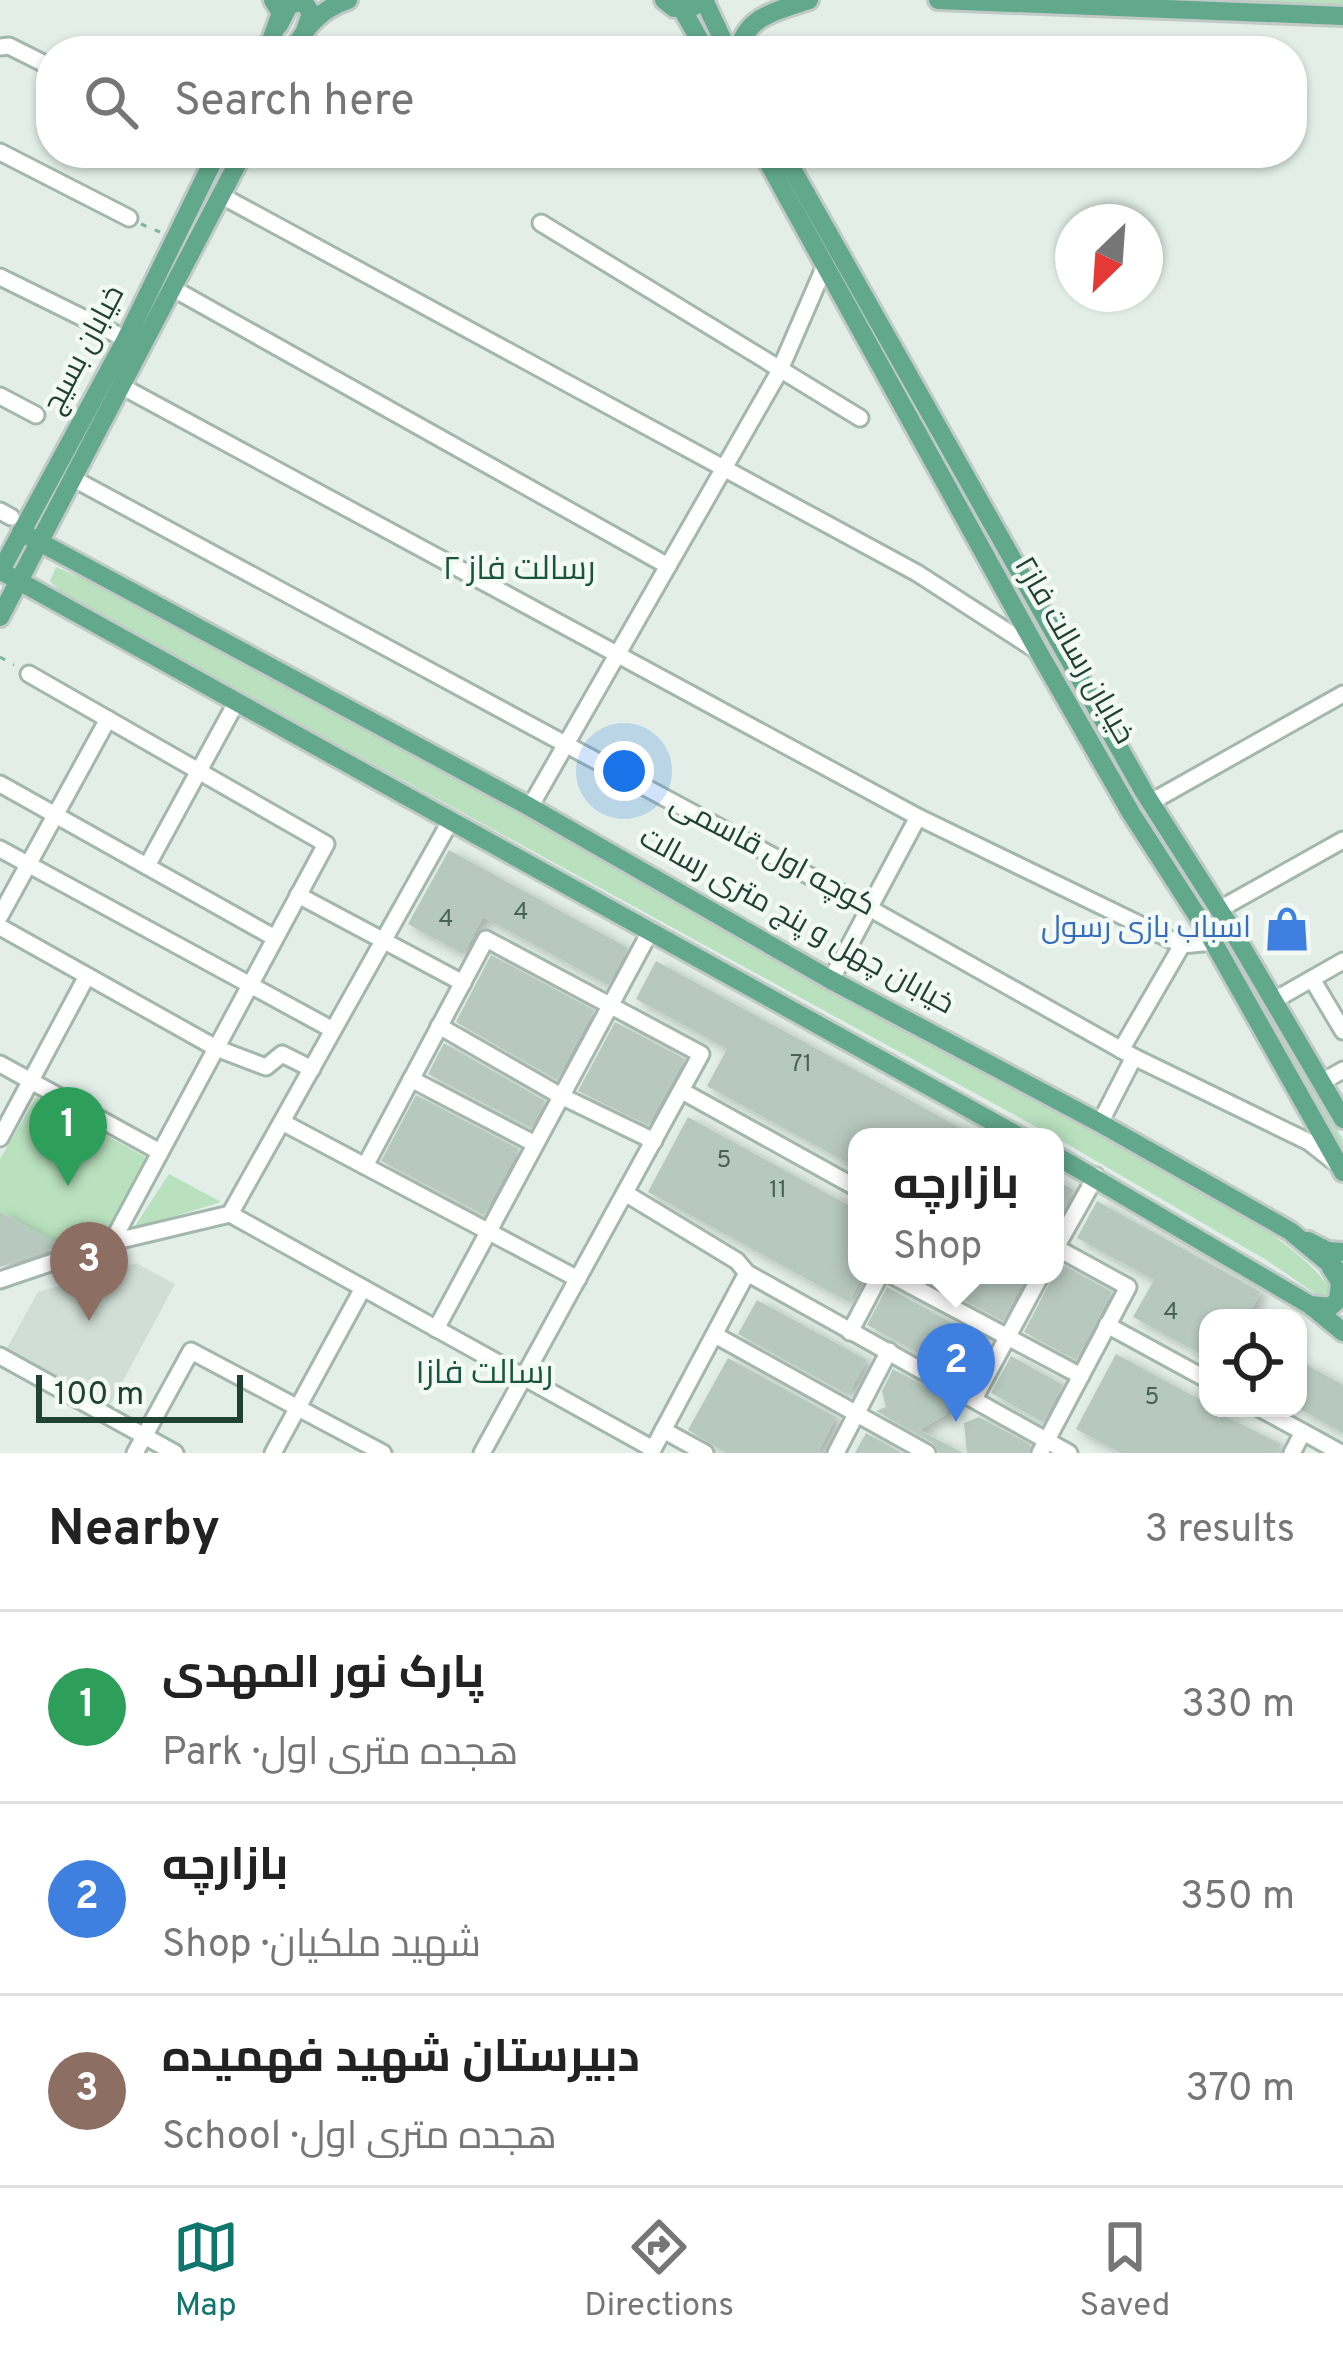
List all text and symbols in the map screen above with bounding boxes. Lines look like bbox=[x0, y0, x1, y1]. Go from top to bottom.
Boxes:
search box bbox=[36, 36, 1307, 168]
icon: search bbox=[78, 69, 144, 135]
text: Search here bbox=[174, 74, 414, 131]
north arrow bbox=[1055, 204, 1163, 312]
street label: خیابان بسیج bbox=[36, 280, 134, 420]
district label: رسالت فاز ۲ bbox=[442, 550, 596, 592]
street label: خیابان رسالت فاز۲ bbox=[1004, 551, 1142, 751]
your location bbox=[594, 741, 654, 801]
street label: کوچه اول قاسمی bbox=[663, 786, 881, 926]
street label: خیابان چهل و پنج متری رسالت bbox=[632, 820, 960, 1024]
house number: 4 bbox=[514, 898, 528, 928]
shop icon: اسباب بازی رسول bbox=[1262, 904, 1312, 954]
house number: 4 bbox=[439, 905, 453, 935]
place label: اسباب بازی رسول bbox=[1041, 911, 1251, 948]
house number: 71 bbox=[790, 1050, 812, 1080]
pin: 1 bbox=[29, 1087, 107, 1186]
popup bbox=[848, 1128, 1064, 1284]
house number: 5 bbox=[717, 1146, 731, 1176]
text: بازارچه bbox=[893, 1158, 1019, 1215]
house number: 11 bbox=[769, 1176, 787, 1206]
pin: 3 bbox=[50, 1222, 128, 1321]
text: Shop bbox=[893, 1224, 982, 1273]
house number: 4 bbox=[1164, 1298, 1178, 1328]
map controls bbox=[1199, 1309, 1307, 1417]
button: locate bbox=[1199, 1309, 1307, 1417]
pin: 2 bbox=[917, 1323, 995, 1422]
district label: رسالت فاز۱ bbox=[415, 1354, 553, 1396]
scale bar bbox=[36, 1369, 243, 1422]
text: 100 m bbox=[54, 1375, 144, 1417]
house number: 5 bbox=[1145, 1383, 1159, 1413]
text: Nearby bbox=[48, 1499, 220, 1564]
text: 3 results bbox=[1145, 1507, 1295, 1556]
text: پارک نور المهدی bbox=[162, 1647, 484, 1704]
text: 1 bbox=[79, 1682, 95, 1731]
text: 330 m bbox=[1181, 1682, 1295, 1731]
text: Park · هجده متری اول bbox=[162, 1730, 518, 1779]
text: بازارچه bbox=[162, 1839, 288, 1896]
text: 2 bbox=[75, 1874, 99, 1923]
text: 350 m bbox=[1180, 1874, 1295, 1923]
text: Shop · شهید ملکیان bbox=[162, 1922, 481, 1971]
text: دبیرستان شهید فهمیده bbox=[162, 2031, 640, 2088]
text: 3 bbox=[75, 2066, 99, 2115]
text: 370 m bbox=[1185, 2066, 1295, 2115]
text: School · هجده متری اول bbox=[162, 2114, 557, 2163]
tab: Map bbox=[173, 2214, 239, 2328]
tab: Directions bbox=[584, 2214, 734, 2328]
tab: Saved bbox=[1080, 2214, 1170, 2328]

